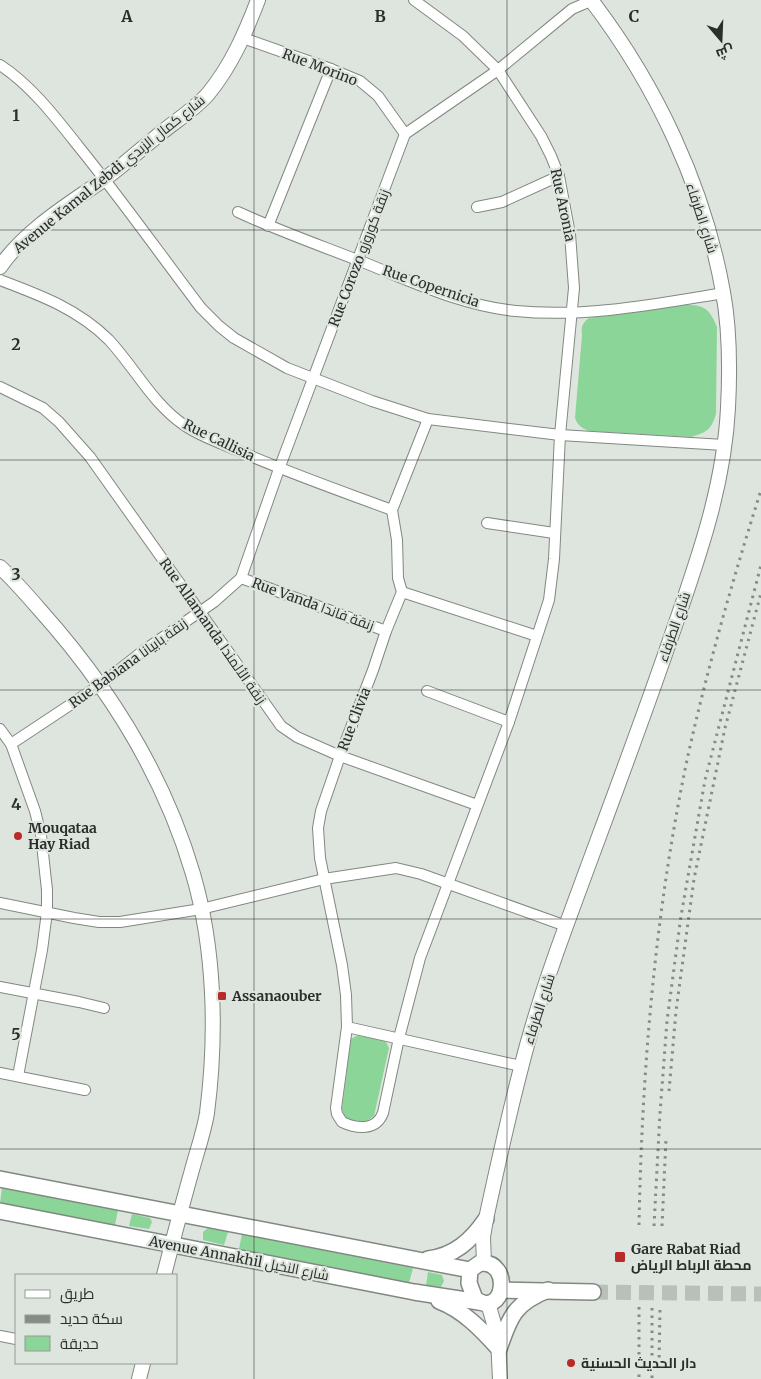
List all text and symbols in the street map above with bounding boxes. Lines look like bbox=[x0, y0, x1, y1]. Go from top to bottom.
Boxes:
text: A bbox=[120, 6, 133, 26]
text: B bbox=[374, 6, 386, 26]
text: C bbox=[629, 6, 639, 26]
north arrow bbox=[696, 15, 746, 65]
text: ش bbox=[714, 41, 737, 64]
street label: Rue Morino bbox=[280, 44, 360, 90]
street label: Avenue Kamal Zebdi شارع كمال الزبدي bbox=[9, 91, 210, 260]
text: 1 bbox=[12, 105, 20, 125]
street label: Rue Aronia bbox=[546, 167, 580, 244]
street label: شارع الطرفاء bbox=[682, 181, 722, 255]
street label: Rue Corozo زنقة كوروزو bbox=[324, 187, 394, 329]
street label: Rue Copernicia bbox=[380, 261, 482, 311]
text: 2 bbox=[11, 334, 21, 354]
street label: Rue Callisia bbox=[180, 415, 258, 465]
street label: Rue Allamanda زنقة الألمندا bbox=[156, 554, 270, 708]
text: 3 bbox=[11, 564, 21, 584]
street label: Rue Vanda زنقة فاندا bbox=[249, 573, 377, 635]
street label: شارع الطرفاء bbox=[654, 590, 694, 664]
street label: Rue Babiana زنقة بابيانا bbox=[65, 614, 191, 712]
street label: Rue Clivia bbox=[334, 684, 375, 753]
text: 4 bbox=[11, 794, 21, 814]
place label: Mouqataa Hay Riad bbox=[28, 819, 97, 853]
marker: Mouqataa Hay Riad bbox=[12, 830, 24, 842]
street label: شارع الطرفاء bbox=[519, 972, 559, 1046]
place label: Assanaouber bbox=[231, 987, 322, 1005]
marker: Assanaouber bbox=[216, 990, 228, 1002]
text: 5 bbox=[11, 1024, 21, 1044]
street label: Avenue Annakhil شارع النخيل bbox=[146, 1232, 331, 1284]
place label: Gare Rabat Riad محطة الرباط الرياض bbox=[631, 1240, 751, 1274]
marker: Gare Rabat Riad محطة الرباط الرياض bbox=[613, 1250, 627, 1264]
legend bbox=[15, 1274, 178, 1364]
text: طريق bbox=[60, 1284, 94, 1304]
text: سكة حديد bbox=[60, 1309, 123, 1328]
text: حديقة bbox=[60, 1334, 99, 1353]
place label: دار الحديث الحسنية bbox=[581, 1354, 696, 1372]
marker: دار الحديث الحسنية bbox=[565, 1357, 577, 1369]

